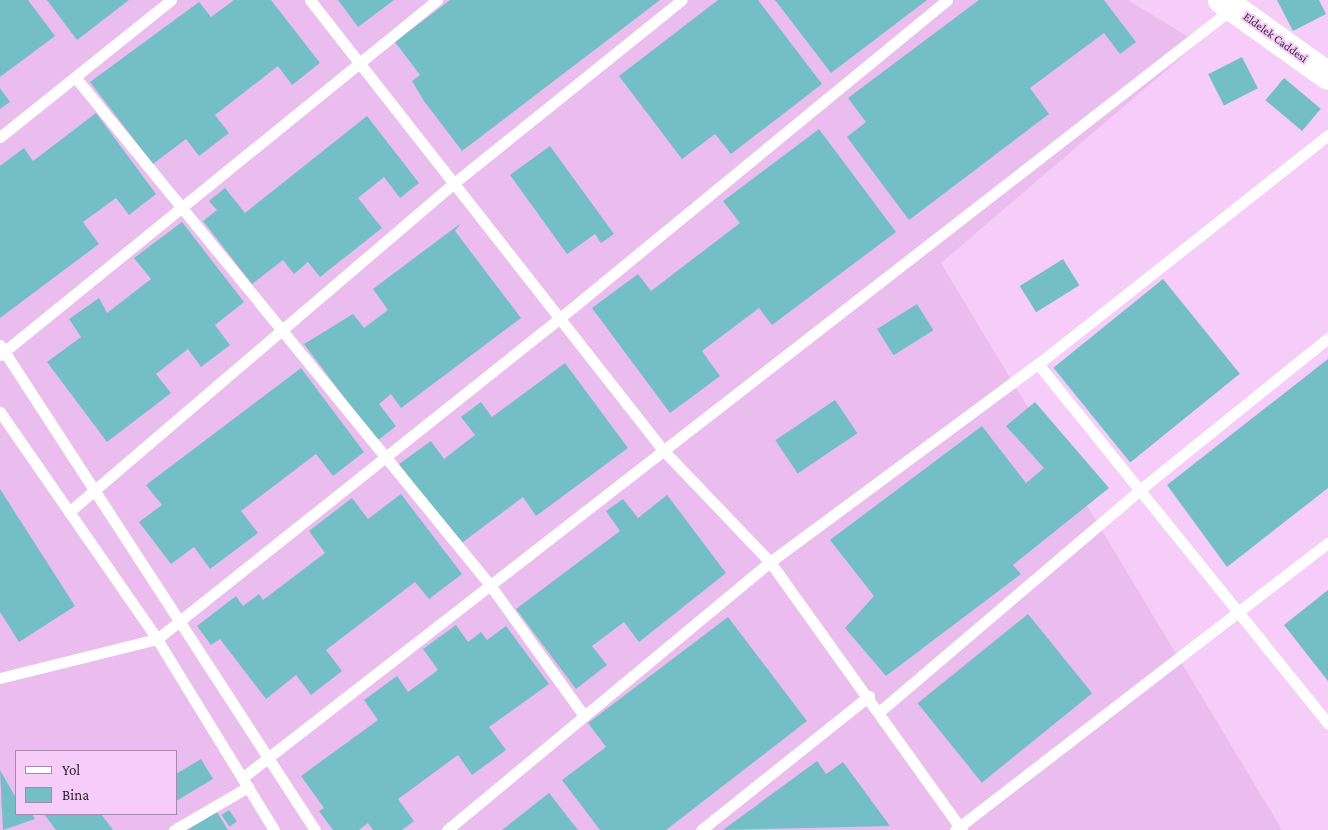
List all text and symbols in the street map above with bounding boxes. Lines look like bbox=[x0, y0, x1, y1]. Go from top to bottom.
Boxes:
street label: Eldelek Caddesi bbox=[1240, 10, 1310, 66]
legend bbox=[15, 750, 178, 815]
text: Yol bbox=[62, 762, 80, 778]
text: Bina bbox=[62, 787, 89, 803]

